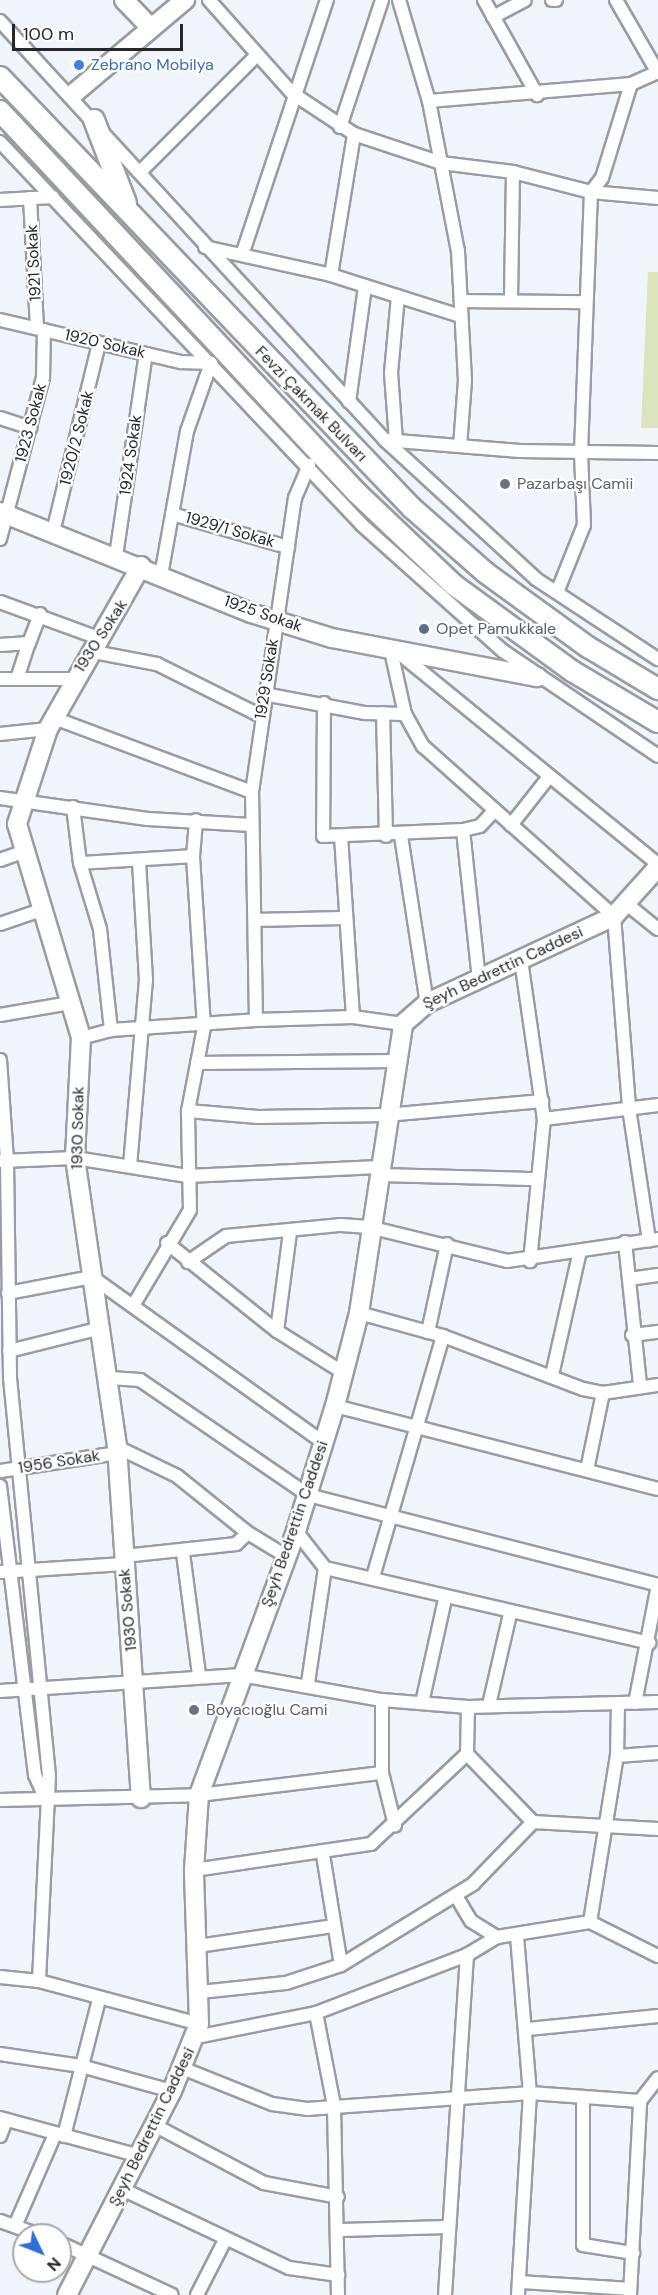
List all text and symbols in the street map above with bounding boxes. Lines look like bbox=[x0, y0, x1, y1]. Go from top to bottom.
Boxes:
scale bar bbox=[15, 12, 186, 50]
text: 100 m bbox=[23, 22, 74, 46]
place label: Zebrano Mobilya bbox=[91, 55, 214, 75]
marker: Zebrano Mobilya bbox=[72, 58, 86, 72]
street label: 1921 Sokak bbox=[22, 224, 46, 302]
street label: 1920 Sokak bbox=[63, 325, 147, 363]
street label: Fevzi Çakmak Bulvarı bbox=[251, 342, 371, 466]
street label: 1923 Sokak bbox=[11, 381, 51, 465]
street label: 1920/2 Sokak bbox=[56, 388, 98, 488]
street label: 1924 Sokak bbox=[116, 413, 146, 497]
place label: Pazarbaşı Camii bbox=[517, 474, 633, 494]
marker: Pazarbaşı Camii bbox=[498, 477, 512, 491]
street label: 1929/1 Sokak bbox=[183, 508, 277, 552]
street label: 1925 Sokak bbox=[221, 592, 305, 636]
street label: 1930 Sokak bbox=[70, 596, 132, 676]
place label: Opet Pamukkale bbox=[436, 619, 556, 639]
marker: Opet Pamukkale bbox=[417, 622, 431, 636]
street label: 1929 Sokak bbox=[251, 637, 283, 721]
street label: Şeyh Bedrettin Caddesi bbox=[420, 922, 586, 1014]
street label: 1930 Sokak bbox=[68, 1086, 88, 1170]
street label: Şeyh Bedrettin Caddesi bbox=[257, 1438, 333, 1610]
street label: 1956 Sokak bbox=[17, 1446, 101, 1478]
street label: 1930 Sokak bbox=[115, 1568, 141, 1652]
place label: Boyacıoğlu Cami bbox=[206, 1700, 328, 1720]
marker: Boyacıoğlu Cami bbox=[187, 1703, 201, 1717]
street label: Şeyh Bedrettin Caddesi bbox=[105, 2044, 199, 2210]
north arrow bbox=[12, 2223, 72, 2283]
text: N bbox=[42, 2253, 66, 2276]

